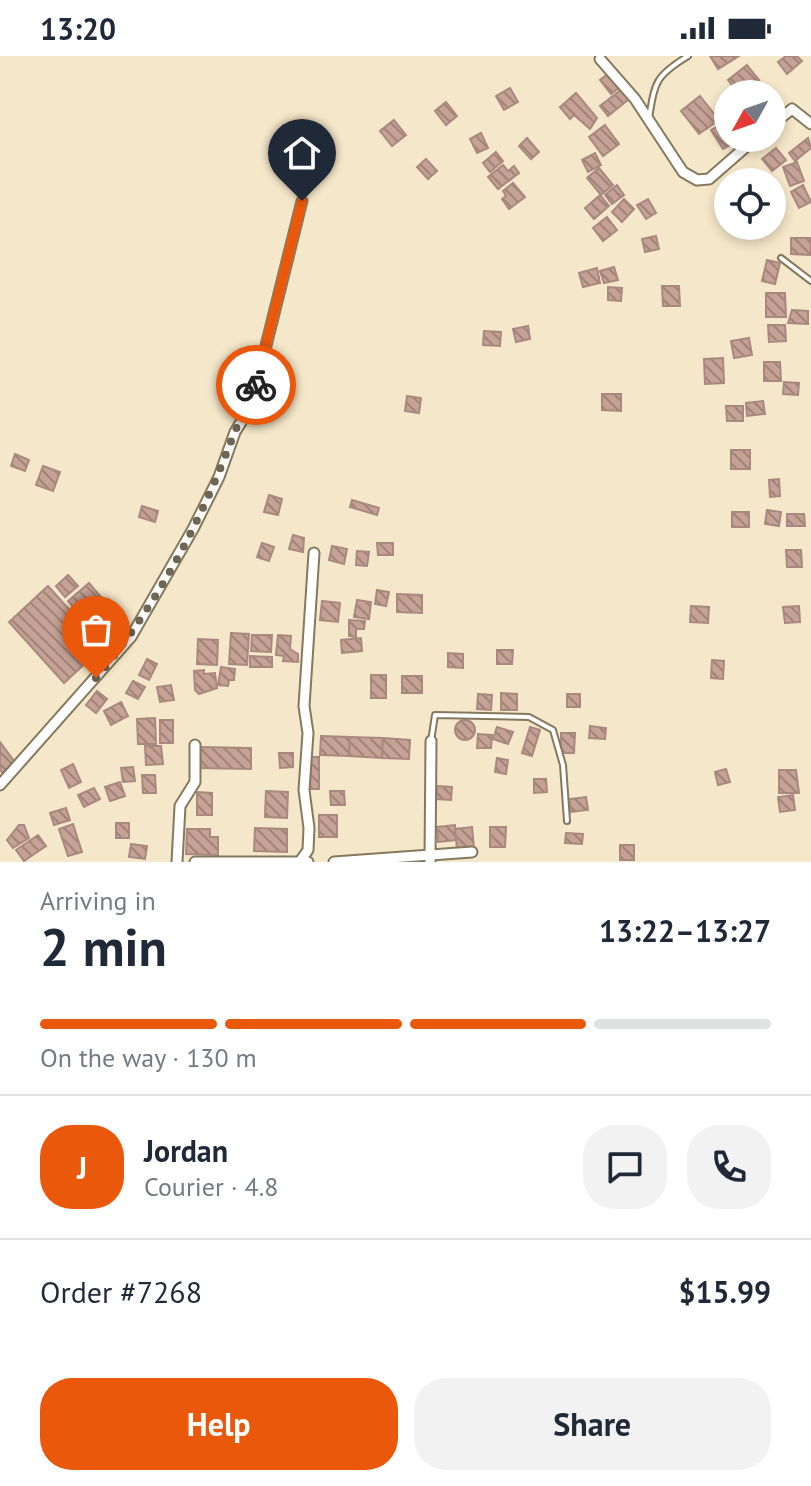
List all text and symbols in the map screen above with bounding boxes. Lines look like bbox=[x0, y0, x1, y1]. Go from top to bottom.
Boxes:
text: 13:20 bbox=[40, 9, 116, 48]
north arrow bbox=[714, 80, 786, 152]
map controls bbox=[714, 80, 786, 240]
pin bbox=[268, 119, 336, 201]
icon: home bbox=[280, 131, 324, 175]
button: locate bbox=[714, 168, 786, 240]
courier bbox=[216, 345, 296, 425]
icon: bike bbox=[234, 363, 278, 407]
pin bbox=[62, 596, 130, 678]
icon: bag bbox=[74, 608, 118, 652]
text: Arriving in bbox=[40, 884, 156, 917]
text: 13:22–13:27 bbox=[599, 911, 771, 950]
text: 2 min bbox=[40, 913, 167, 980]
text: On the way · 130 m bbox=[40, 1041, 257, 1074]
button: chat bbox=[583, 1125, 667, 1209]
button: phone bbox=[687, 1125, 771, 1209]
text: Jordan bbox=[144, 1131, 228, 1170]
text: J bbox=[77, 1148, 87, 1187]
text: Courier · 4.8 bbox=[144, 1170, 278, 1203]
text: Order #7268 bbox=[40, 1272, 202, 1311]
text: $15.99 bbox=[679, 1272, 771, 1311]
button: Help bbox=[40, 1378, 398, 1470]
button: Share bbox=[414, 1378, 771, 1470]

